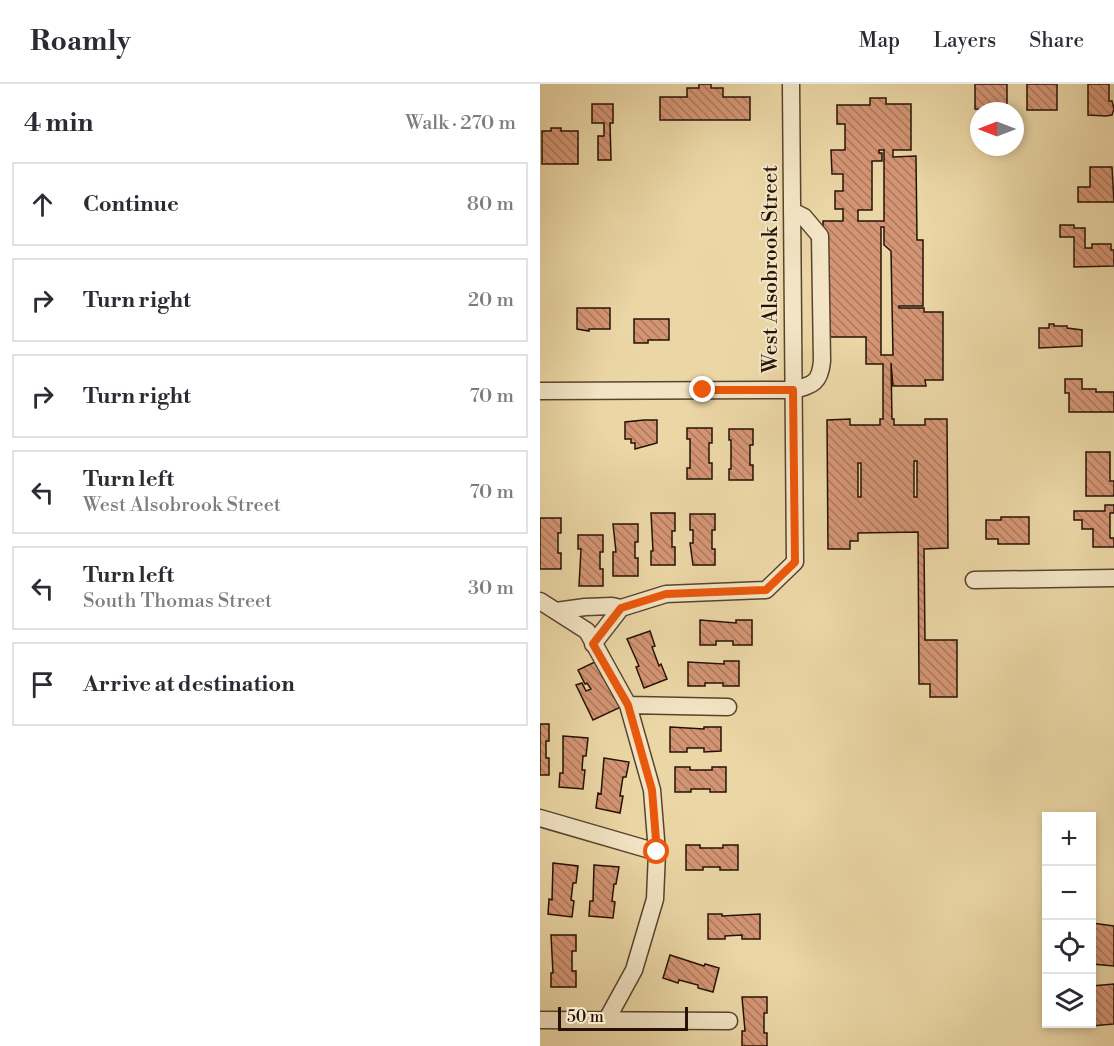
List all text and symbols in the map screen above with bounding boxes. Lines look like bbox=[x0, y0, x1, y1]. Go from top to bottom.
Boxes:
text: Roamly bbox=[30, 24, 131, 59]
text: Map bbox=[859, 28, 900, 54]
text: Layers bbox=[933, 28, 996, 54]
text: Share bbox=[1029, 28, 1084, 54]
north arrow bbox=[970, 102, 1024, 156]
text: 4 min bbox=[24, 107, 94, 139]
text: Walk · 270 m bbox=[405, 111, 516, 136]
street label: West Alsobrook Street bbox=[758, 165, 784, 374]
icon: ahead bbox=[26, 188, 59, 221]
text: Continue bbox=[83, 191, 179, 218]
text: 80 m bbox=[467, 192, 514, 217]
icon: right bbox=[26, 284, 59, 317]
text: Turn right bbox=[83, 287, 191, 314]
text: 20 m bbox=[468, 288, 514, 313]
route end bbox=[689, 376, 715, 402]
icon: right bbox=[26, 380, 59, 413]
text: Turn right bbox=[83, 383, 191, 410]
text: 70 m bbox=[470, 384, 514, 409]
text: Turn left bbox=[83, 466, 174, 493]
icon: left bbox=[26, 476, 59, 509]
text: 70 m bbox=[470, 480, 514, 505]
text: West Alsobrook Street bbox=[83, 493, 281, 518]
text: Turn left bbox=[83, 562, 174, 589]
icon: left bbox=[26, 572, 59, 605]
text: 30 m bbox=[468, 576, 514, 601]
text: South Thomas Street bbox=[83, 589, 272, 614]
icon: arrive bbox=[26, 668, 59, 701]
text: Arrive at destination bbox=[83, 671, 295, 698]
map controls bbox=[1042, 812, 1096, 1028]
button: + bbox=[1042, 812, 1096, 866]
route start bbox=[643, 838, 669, 864]
button: − bbox=[1042, 866, 1096, 920]
button: locate bbox=[1042, 920, 1096, 974]
button: layers bbox=[1042, 974, 1096, 1028]
scale bar bbox=[558, 1004, 688, 1032]
text: 50 m bbox=[567, 1007, 604, 1027]

